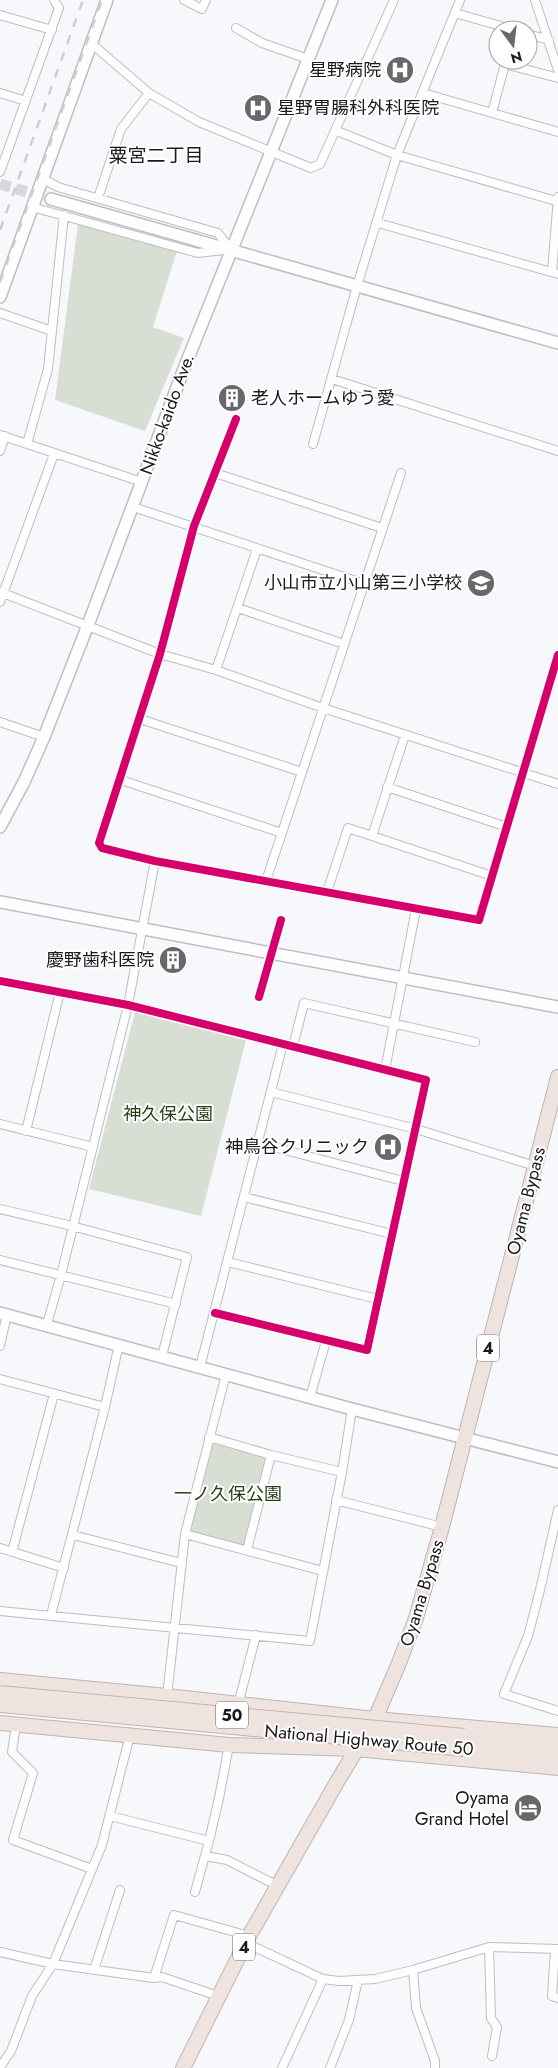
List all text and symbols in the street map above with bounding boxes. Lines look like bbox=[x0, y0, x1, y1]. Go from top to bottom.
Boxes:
north arrow bbox=[488, 20, 538, 70]
text: N bbox=[508, 46, 524, 69]
hospital icon: 星野病院 bbox=[385, 55, 415, 85]
place label: 星野病院 bbox=[309, 57, 381, 83]
hospital icon: 星野胃腸科外科医院 bbox=[243, 93, 273, 123]
place label: 星野胃腸科外科医院 bbox=[277, 95, 439, 121]
district label: 粟宮二丁目 bbox=[108, 142, 204, 169]
street label: Nikko-kaido Ave. bbox=[133, 350, 201, 478]
building icon: 老人ホームゆう愛 bbox=[217, 383, 247, 413]
place label: 老人ホームゆう愛 bbox=[251, 385, 394, 411]
school or university icon: 小山市立小山第三小学校 bbox=[466, 568, 496, 598]
place label: 小山市立小山第三小学校 bbox=[264, 570, 462, 596]
building icon: 慶野歯科医院 bbox=[158, 945, 188, 975]
place label: 慶野歯科医院 bbox=[46, 947, 154, 973]
park label: 神久保公園 bbox=[123, 1101, 213, 1127]
hospital icon: 神鳥谷クリニック bbox=[373, 1132, 403, 1162]
place label: 神鳥谷クリニック bbox=[225, 1134, 369, 1160]
street label: Oyama Bypass bbox=[500, 1144, 552, 1258]
road number: 4 bbox=[477, 1335, 499, 1362]
park label: 一ノ久保公園 bbox=[174, 1481, 282, 1507]
street label: Oyama Bypass bbox=[393, 1536, 451, 1650]
road number: 50 bbox=[216, 1702, 248, 1728]
street label: National Highway Route 50 bbox=[263, 1718, 475, 1762]
place label: Oyama Grand Hotel bbox=[415, 1785, 509, 1832]
hotel icon: Oyama Grand Hotel bbox=[513, 1793, 543, 1823]
road number: 4 bbox=[233, 1934, 255, 1960]

